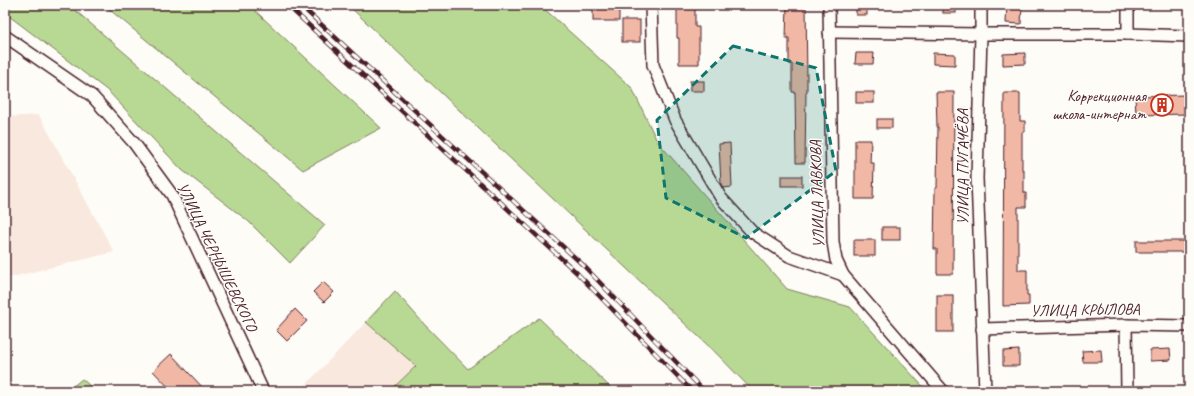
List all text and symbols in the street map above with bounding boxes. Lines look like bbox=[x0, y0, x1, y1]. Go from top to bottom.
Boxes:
place label: Коррекционная школа-интернат bbox=[1052, 86, 1148, 124]
building icon: Коррекционная школа-интернат bbox=[1149, 92, 1175, 118]
street label: УЛИЦА ПУГАЧЁВА bbox=[953, 108, 973, 225]
street label: УЛИЦА ЛАВКОВА bbox=[805, 139, 829, 248]
street label: УЛИЦА ЧЕРНЫШЕВСКОГО bbox=[172, 179, 263, 336]
street label: УЛИЦА КРЫЛОВА bbox=[1030, 299, 1141, 321]

